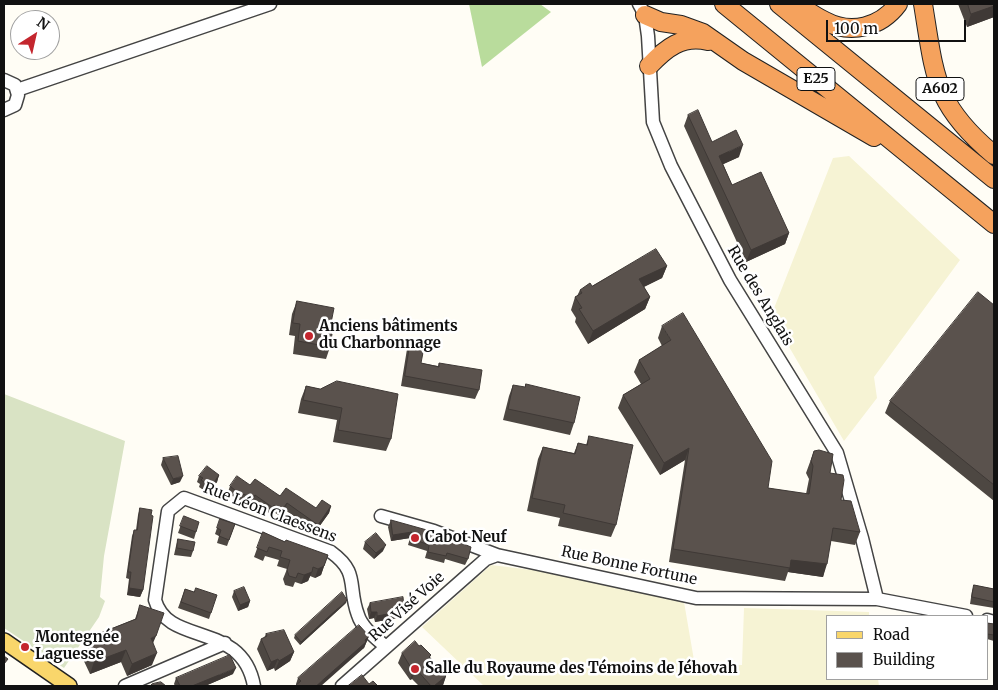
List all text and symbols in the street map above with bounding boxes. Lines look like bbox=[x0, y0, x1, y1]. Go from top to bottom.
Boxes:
north arrow bbox=[10, 10, 60, 60]
scale bar bbox=[828, 10, 968, 42]
text: N bbox=[33, 13, 53, 34]
text: 100 m bbox=[834, 19, 878, 38]
road number: E25 bbox=[797, 68, 835, 90]
road number: A602 bbox=[916, 78, 964, 100]
street label: Rue des Anglais bbox=[723, 243, 797, 349]
place label: Anciens bâtiments du Charbonnage bbox=[319, 318, 458, 353]
marker: Anciens bâtiments du Charbonnage bbox=[303, 330, 315, 342]
street label: Rue Léon Claessens bbox=[201, 479, 339, 547]
place label: Cabot Neuf bbox=[425, 529, 507, 547]
marker: Cabot Neuf bbox=[409, 532, 421, 544]
street label: Rue Bonne Fortune bbox=[559, 543, 699, 589]
street label: Rue Visé Voie bbox=[366, 569, 448, 645]
legend bbox=[826, 615, 988, 680]
text: Road bbox=[873, 625, 909, 644]
place label: Montegnée Laguesse bbox=[35, 629, 119, 664]
marker: Montegnée Laguesse bbox=[19, 641, 31, 653]
text: Building bbox=[873, 650, 935, 669]
place label: Salle du Royaume des Témoins de Jéhovah bbox=[425, 660, 737, 678]
marker: Salle du Royaume des Témoins de Jéhovah bbox=[409, 663, 421, 675]

